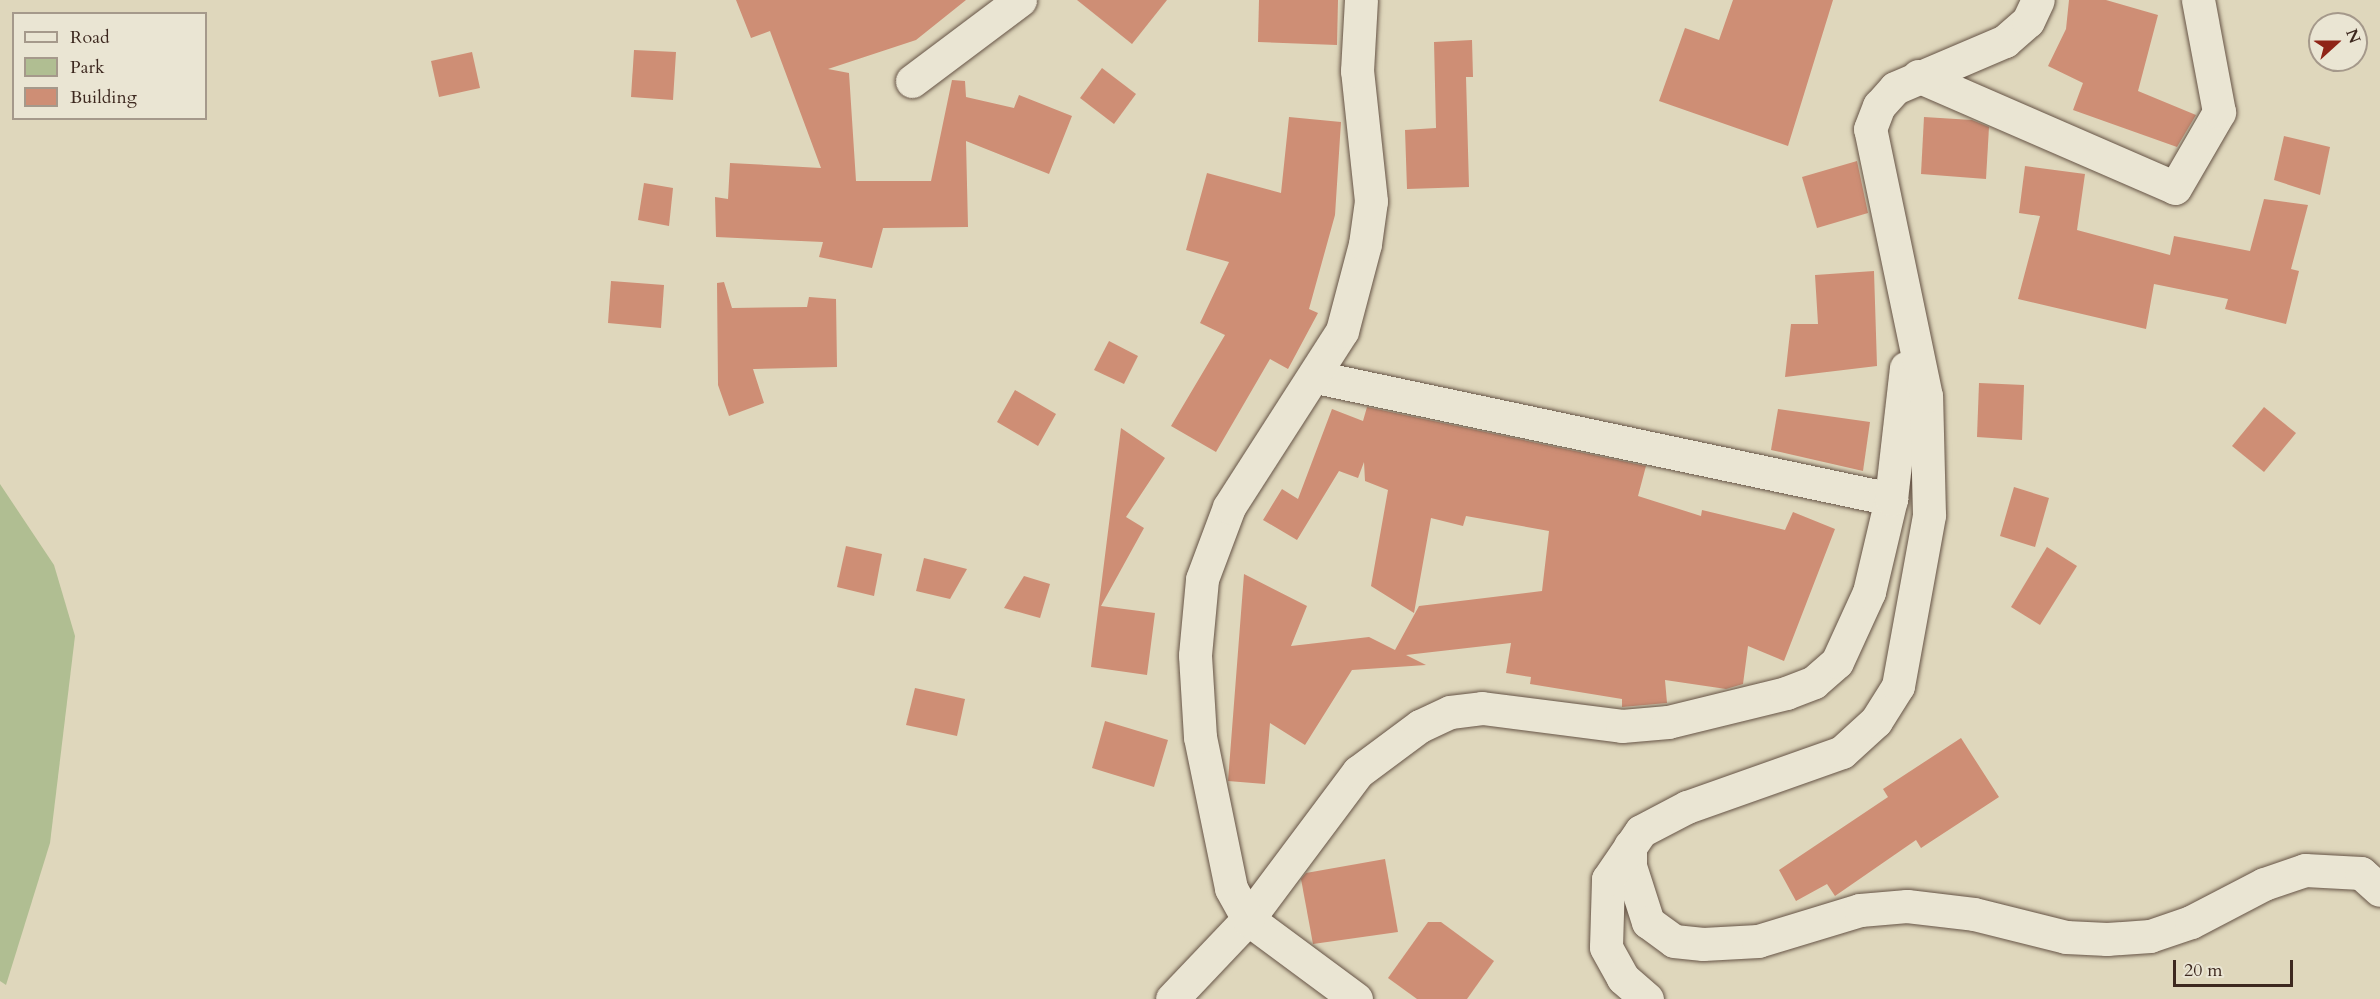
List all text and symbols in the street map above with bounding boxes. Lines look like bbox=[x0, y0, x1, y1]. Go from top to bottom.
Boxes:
legend bbox=[12, 12, 207, 120]
north arrow bbox=[2308, 12, 2368, 72]
text: Road bbox=[70, 25, 110, 50]
text: N bbox=[2340, 26, 2366, 47]
text: Park bbox=[70, 55, 105, 80]
text: Building bbox=[70, 85, 137, 110]
scale bar bbox=[2176, 948, 2296, 986]
text: 20 m bbox=[2184, 958, 2223, 983]

